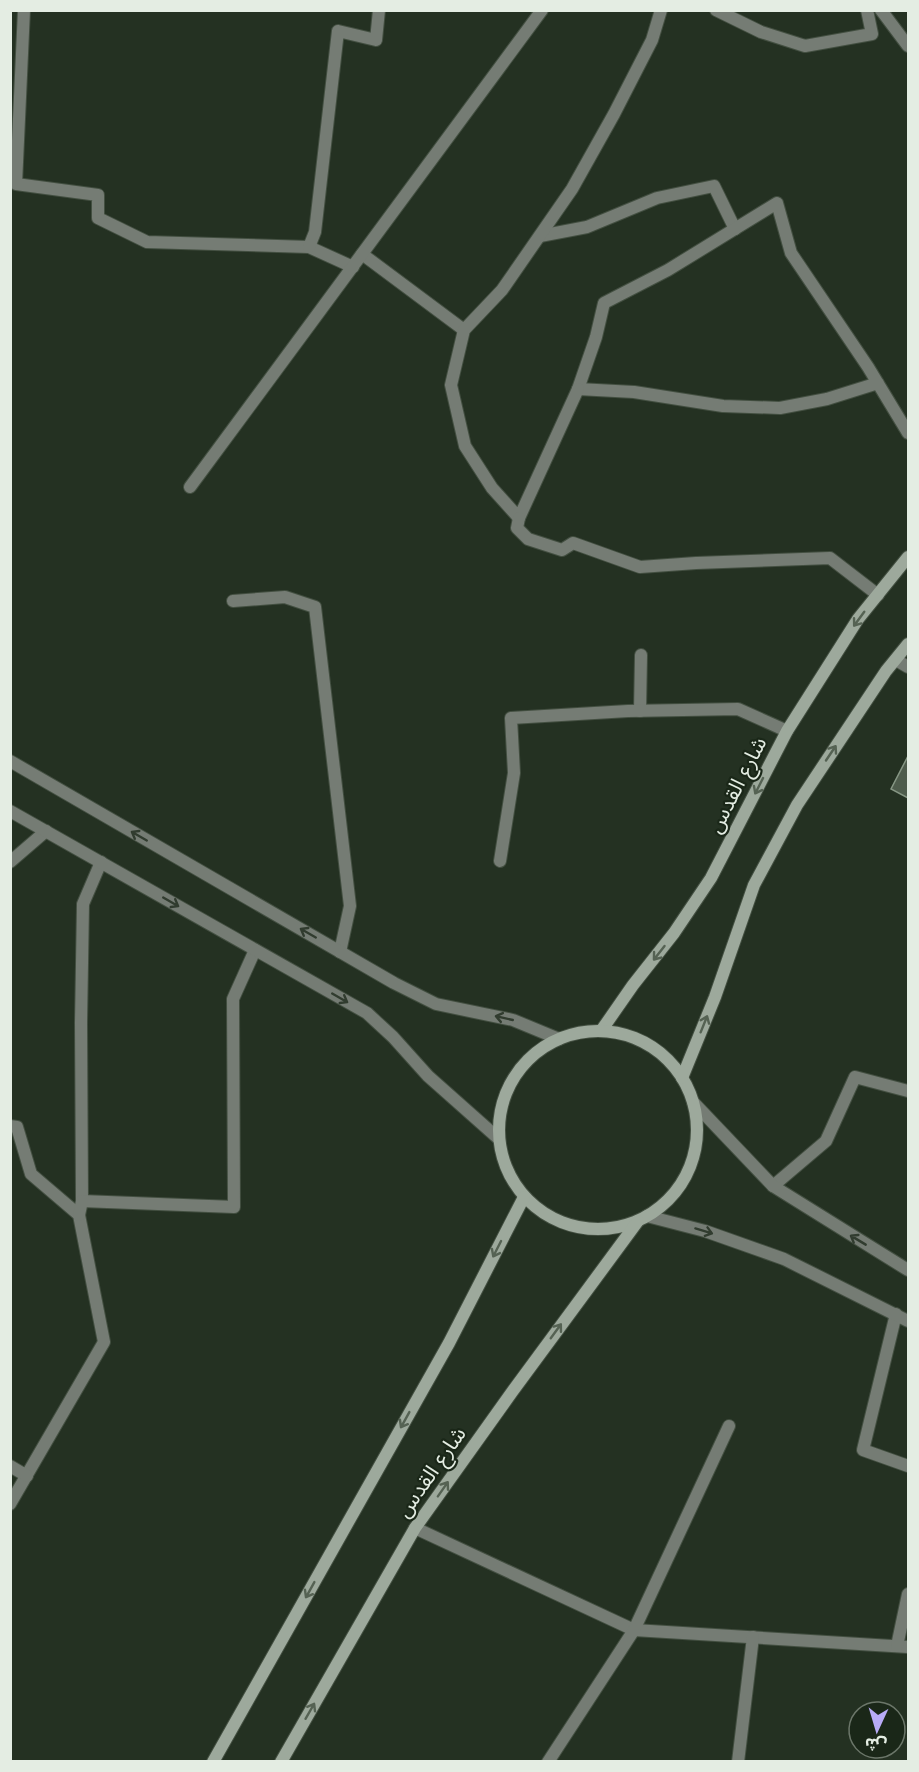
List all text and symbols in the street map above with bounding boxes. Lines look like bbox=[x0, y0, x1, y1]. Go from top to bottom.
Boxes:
one-way arrow bbox=[852, 610, 865, 626]
street label: شارع القدس bbox=[700, 732, 774, 838]
one-way arrow bbox=[825, 746, 837, 762]
one-way arrow bbox=[752, 777, 764, 795]
one-way arrow bbox=[131, 829, 148, 841]
one-way arrow bbox=[162, 896, 179, 908]
one-way arrow bbox=[300, 927, 317, 939]
one-way arrow bbox=[652, 945, 665, 961]
one-way arrow bbox=[331, 993, 349, 1004]
one-way arrow bbox=[495, 1012, 514, 1024]
one-way arrow bbox=[699, 1015, 710, 1033]
one-way arrow bbox=[694, 1226, 713, 1237]
one-way arrow bbox=[850, 1233, 867, 1246]
one-way arrow bbox=[491, 1239, 503, 1257]
one-way arrow bbox=[550, 1324, 563, 1340]
one-way arrow bbox=[399, 1411, 410, 1429]
street label: شارع القدس bbox=[389, 1421, 473, 1523]
one-way arrow bbox=[436, 1482, 449, 1498]
one-way arrow bbox=[304, 1581, 315, 1599]
north arrow bbox=[847, 1700, 907, 1760]
one-way arrow bbox=[304, 1703, 316, 1720]
text: ش bbox=[864, 1732, 888, 1757]

